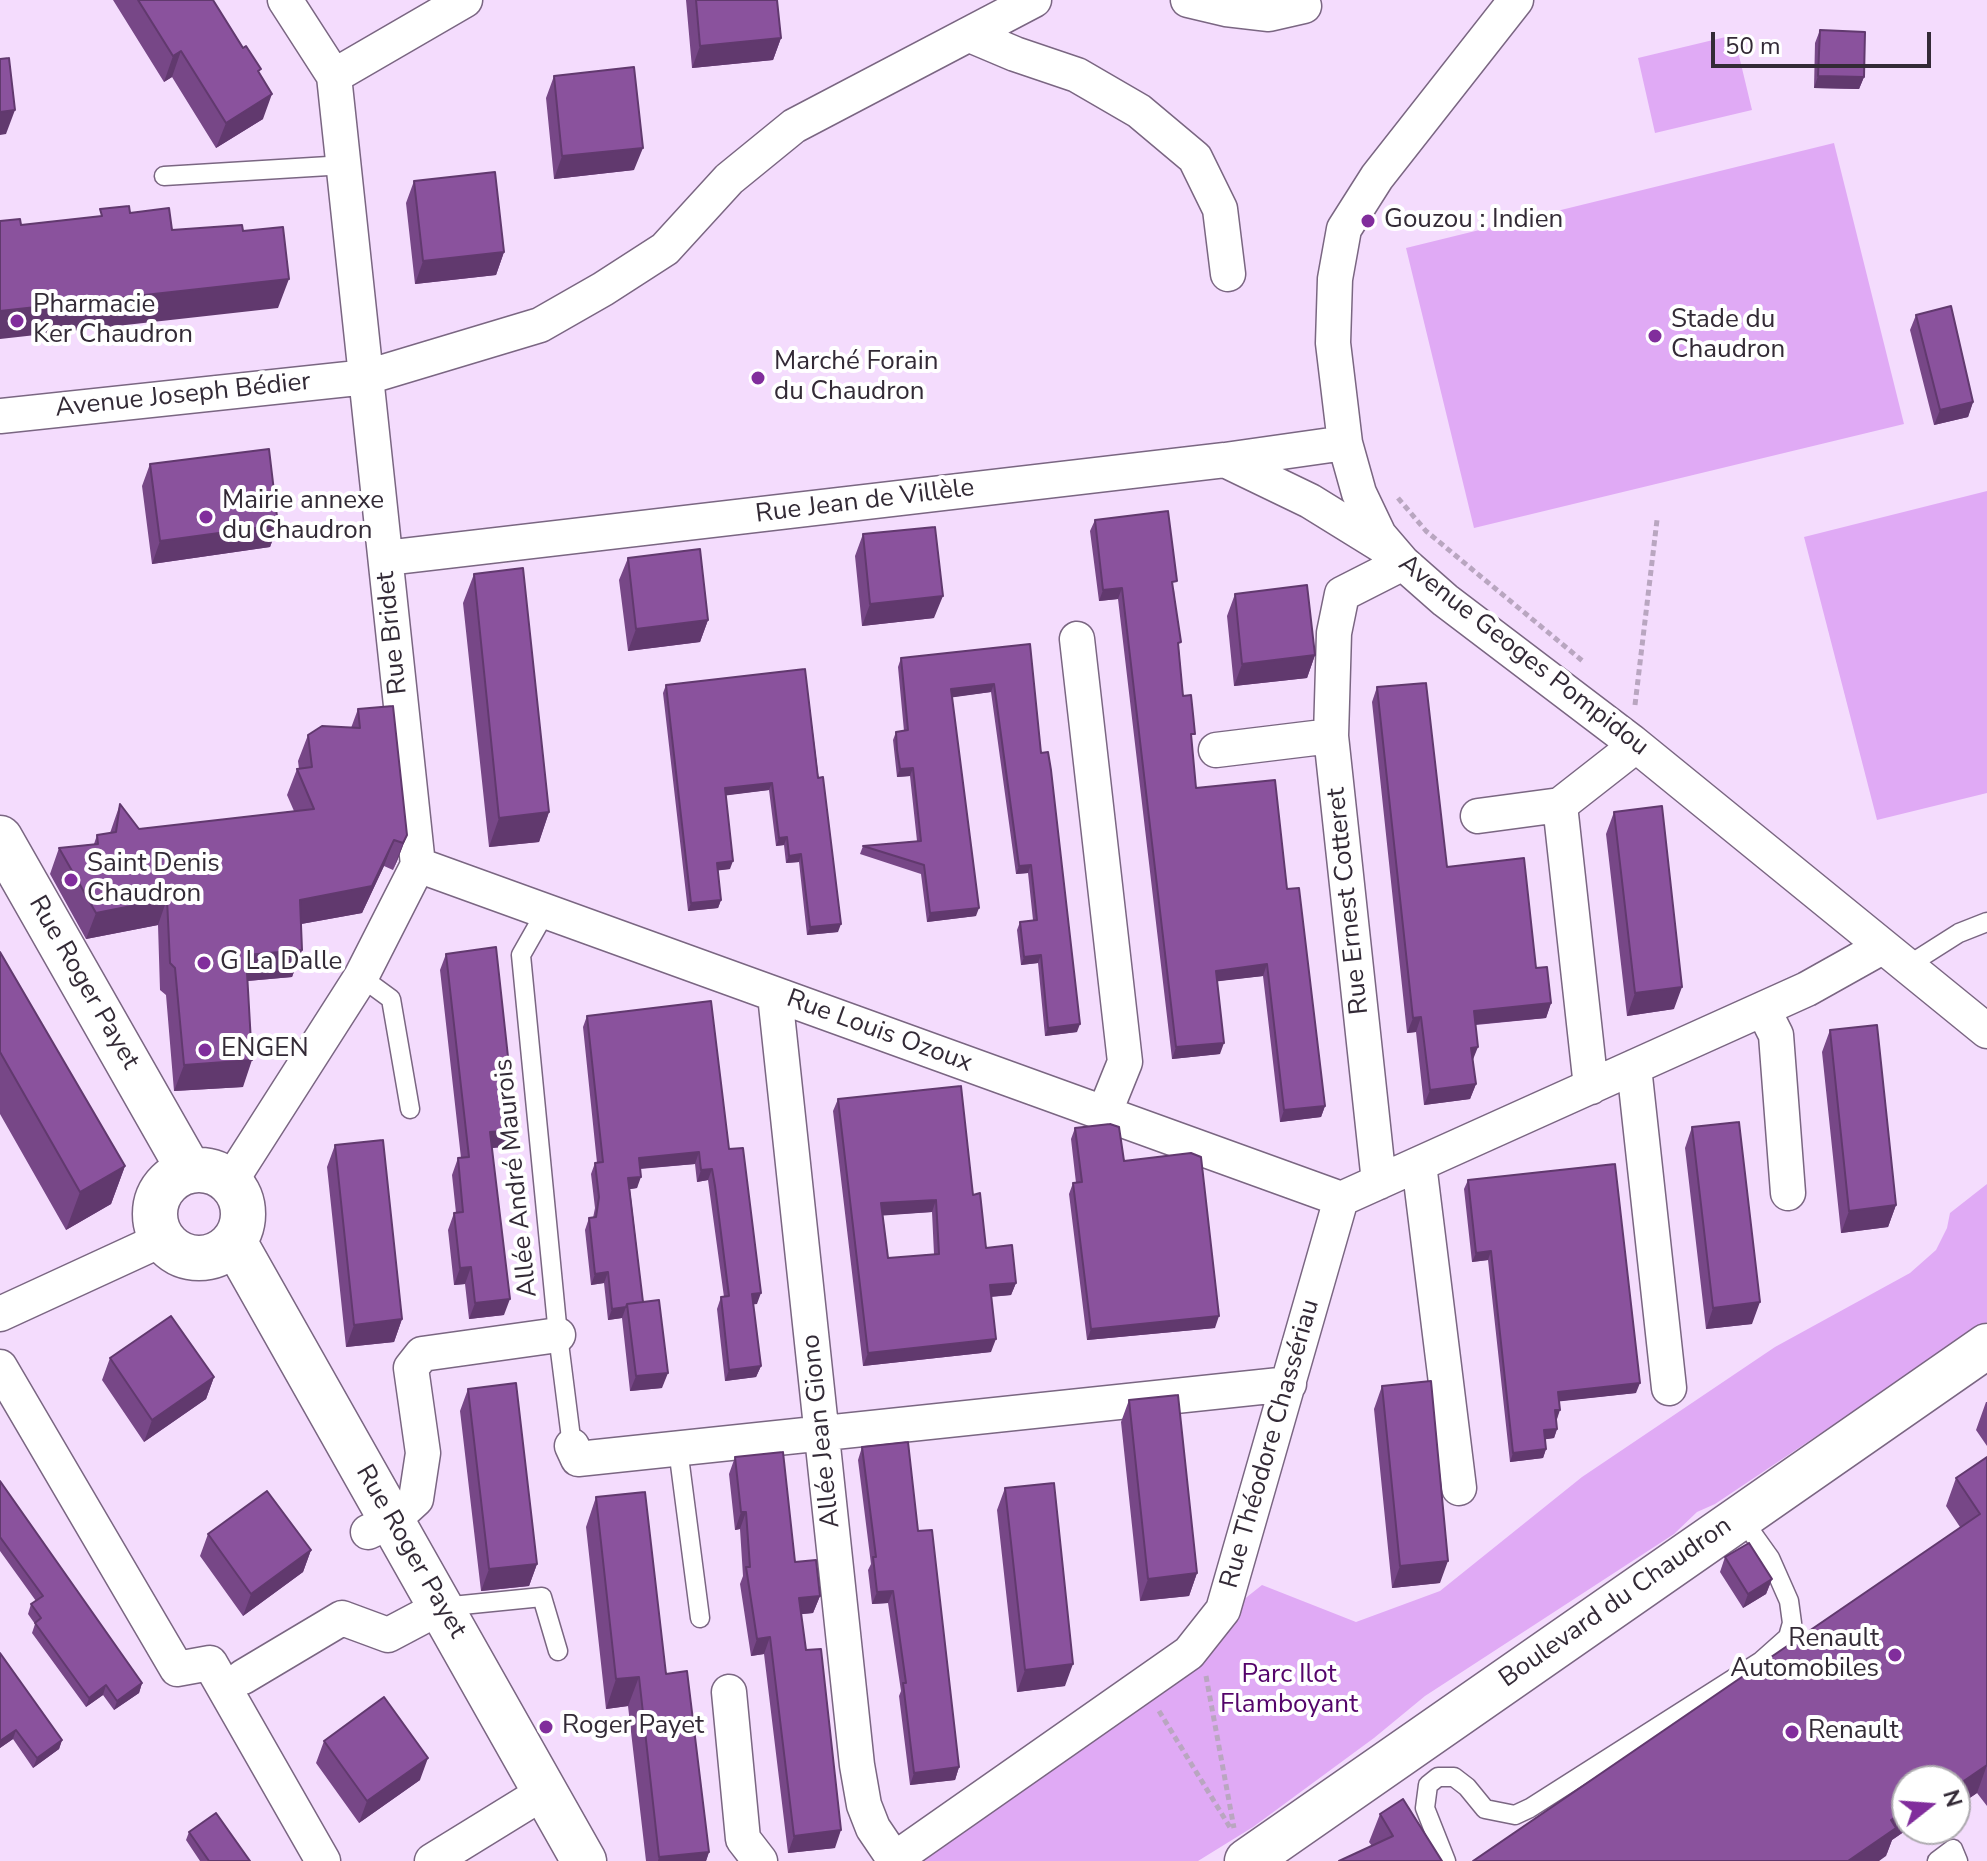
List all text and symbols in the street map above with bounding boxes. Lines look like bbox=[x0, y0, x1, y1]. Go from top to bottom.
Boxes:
scale bar bbox=[1715, 16, 1935, 66]
text: 50 m bbox=[1725, 30, 1781, 62]
place label: Gouzou : Indien bbox=[1384, 205, 1563, 237]
marker: Gouzou : Indien bbox=[1359, 212, 1377, 230]
place label: Pharmacie Ker Chaudron bbox=[33, 290, 193, 352]
place label: Stade du Chaudron bbox=[1671, 305, 1785, 366]
marker: Pharmacie Ker Chaudron bbox=[8, 312, 26, 330]
marker: Stade du Chaudron bbox=[1646, 327, 1664, 345]
place label: Marché Forain du Chaudron bbox=[774, 347, 938, 408]
street label: Avenue Joseph Bédier bbox=[54, 367, 312, 425]
marker: Marché Forain du Chaudron bbox=[749, 369, 767, 387]
street label: Rue Jean de Villèle bbox=[754, 473, 976, 531]
place label: Mairie annexe du Chaudron bbox=[222, 486, 384, 548]
marker: Mairie annexe du Chaudron bbox=[197, 508, 215, 526]
street label: Avenue Geoges Pompidou bbox=[1392, 549, 1654, 763]
street label: Rue Bridet bbox=[371, 570, 415, 696]
street label: Rue Ernest Cotteret bbox=[1322, 786, 1376, 1016]
place label: Saint Denis Chaudron bbox=[87, 849, 220, 910]
marker: Saint Denis Chaudron bbox=[62, 871, 80, 889]
street label: Rue Roger Payet bbox=[21, 891, 145, 1075]
place label: G La Dalle bbox=[220, 947, 342, 979]
marker: G La Dalle bbox=[195, 954, 213, 972]
street label: Rue Louis Ozoux bbox=[782, 984, 976, 1080]
place label: ENGEN bbox=[221, 1034, 309, 1066]
marker: ENGEN bbox=[196, 1041, 214, 1059]
street label: Allée André Maurois bbox=[489, 1057, 545, 1299]
street label: Rue Théodore Chassériau bbox=[1215, 1296, 1327, 1592]
street label: Allée Jean Giono bbox=[796, 1333, 848, 1529]
street label: Rue Roger Payet bbox=[348, 1460, 472, 1644]
street label: Boulevard du Chaudron bbox=[1494, 1511, 1738, 1695]
place label: Renault Automobiles bbox=[1730, 1624, 1879, 1686]
marker: Renault Automobiles bbox=[1886, 1646, 1904, 1664]
park label: Parc Ilot Flamboyant bbox=[1220, 1660, 1358, 1722]
place label: Roger Payet bbox=[562, 1711, 704, 1743]
place label: Renault bbox=[1808, 1716, 1899, 1748]
marker: Roger Payet bbox=[537, 1718, 555, 1736]
marker: Renault bbox=[1783, 1723, 1801, 1741]
north arrow bbox=[1891, 1765, 1971, 1845]
text: N bbox=[1935, 1786, 1969, 1811]

